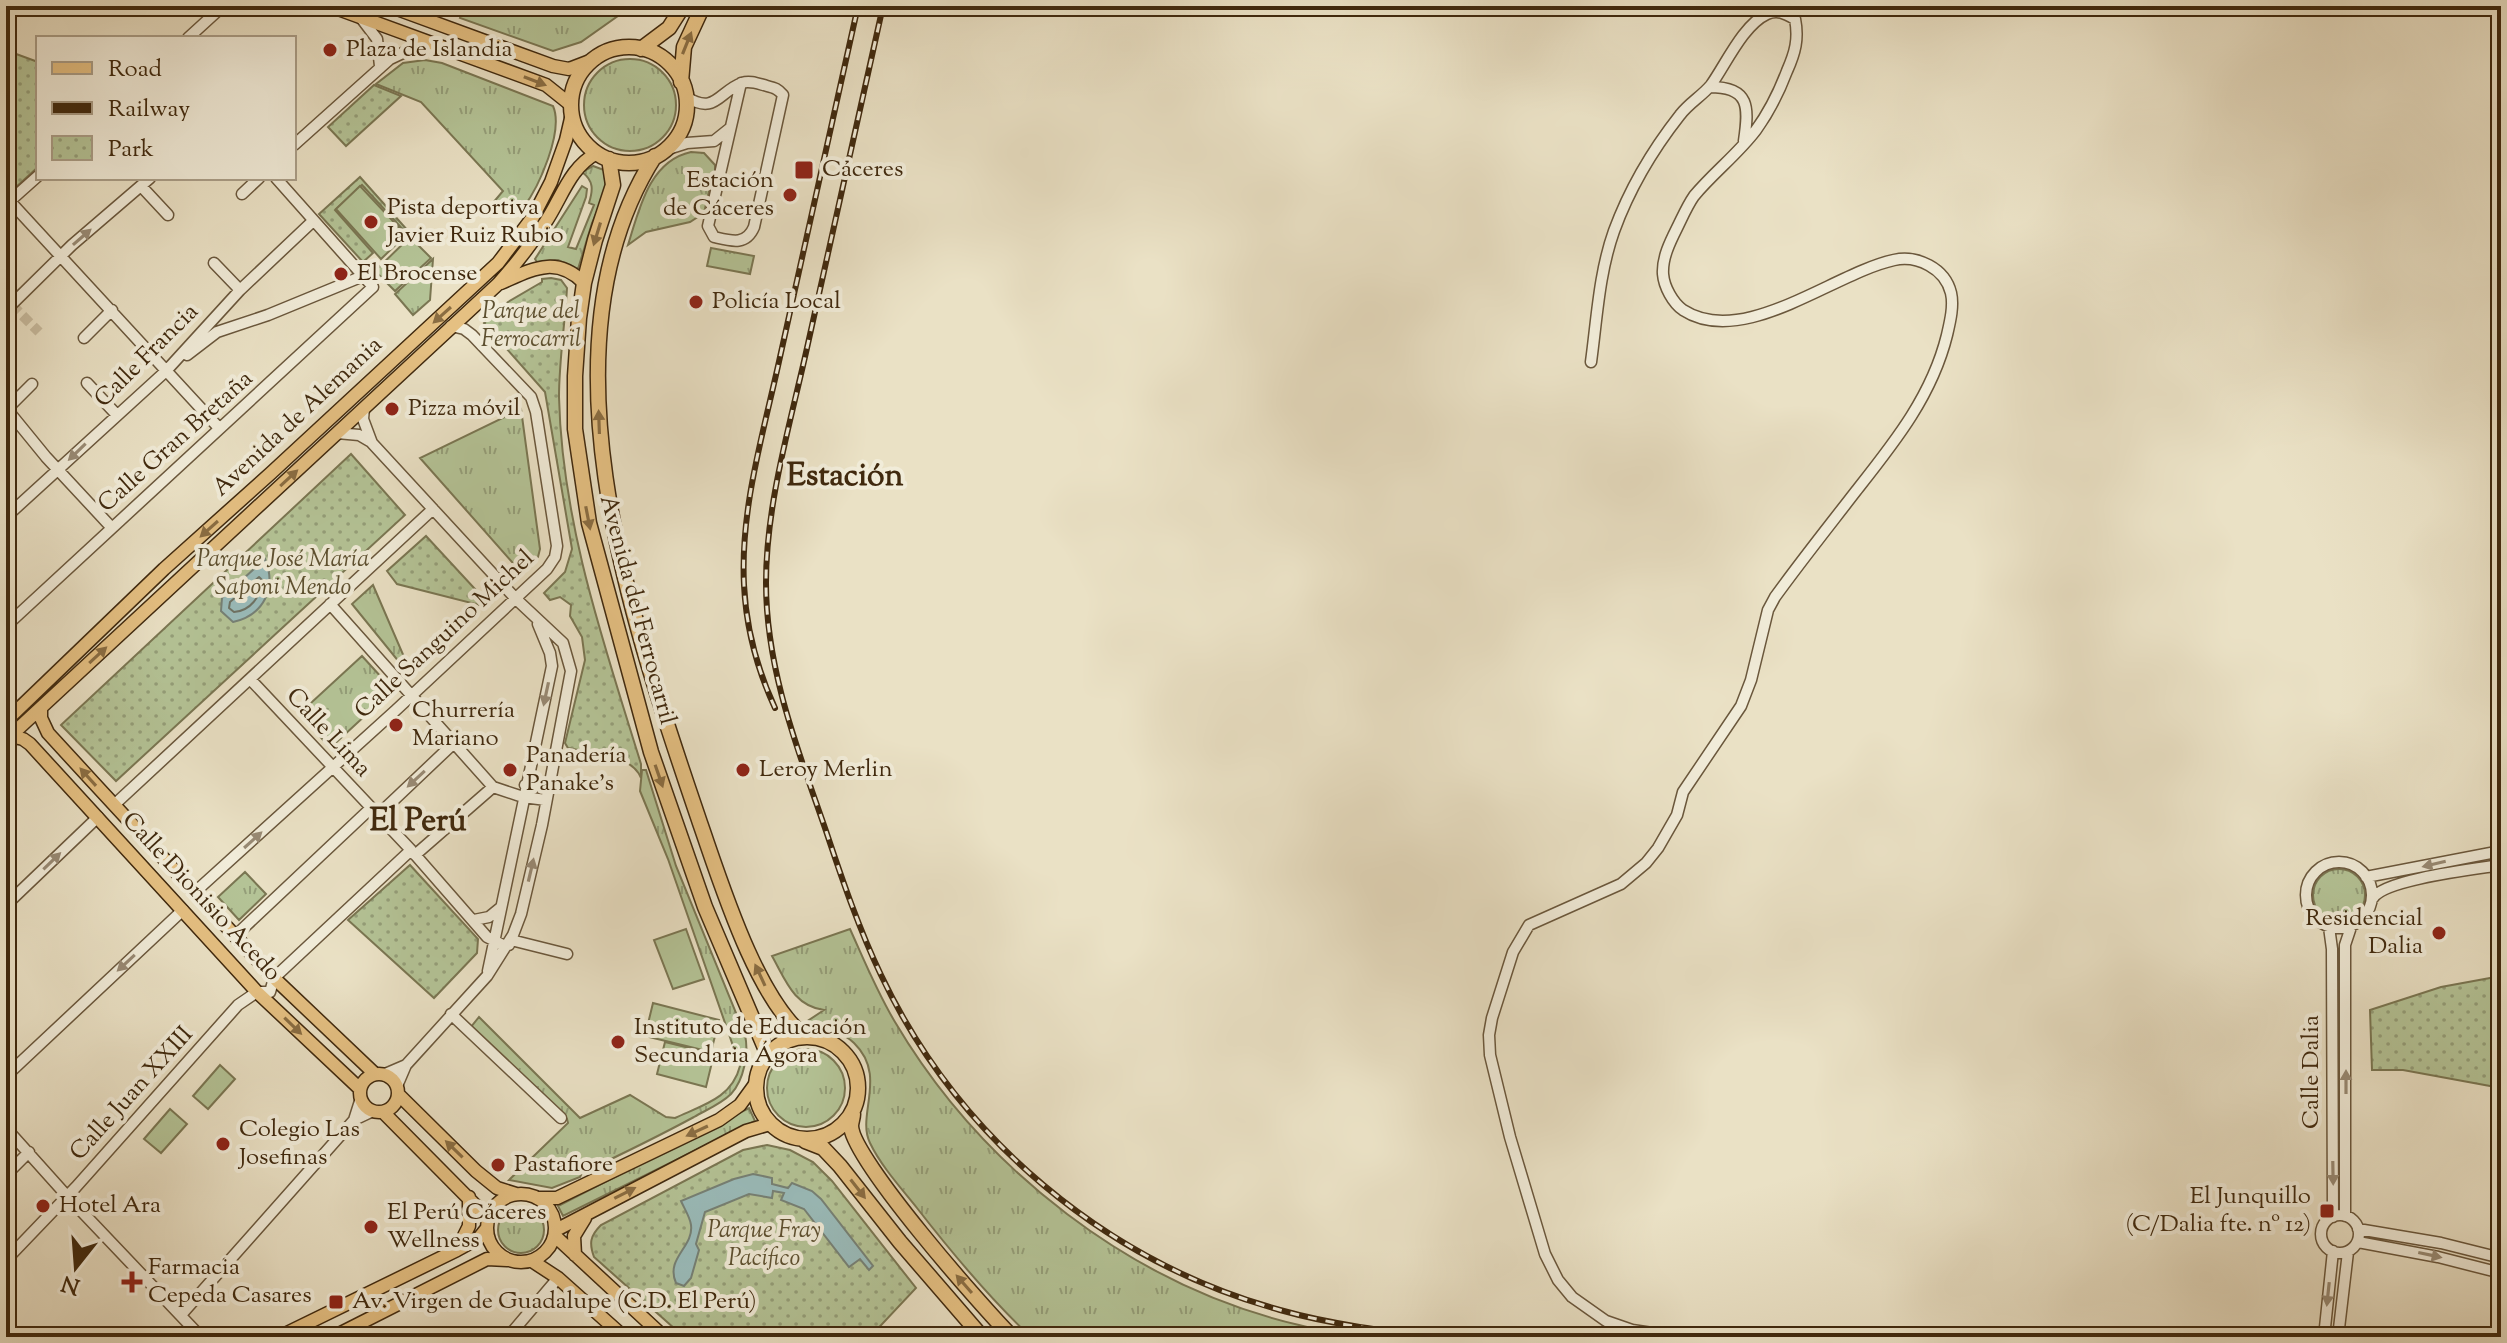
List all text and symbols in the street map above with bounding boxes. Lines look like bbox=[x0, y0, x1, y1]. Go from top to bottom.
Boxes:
one-way arrow bbox=[681, 31, 694, 55]
place label: Plaza de Islandia bbox=[346, 33, 513, 67]
legend bbox=[36, 36, 296, 180]
marker: Plaza de Islandia bbox=[321, 41, 339, 59]
text: Road bbox=[108, 53, 162, 87]
one-way arrow bbox=[523, 75, 547, 88]
text: Railway bbox=[108, 93, 190, 127]
text: Park bbox=[108, 133, 154, 167]
place label: Cáceres bbox=[822, 153, 903, 187]
marker: Cáceres bbox=[793, 159, 815, 181]
place label: Estación de Cáceres bbox=[663, 164, 774, 226]
marker: Estación de Cáceres bbox=[781, 186, 799, 204]
place label: Pista deportiva Javier Ruiz Rubio bbox=[385, 191, 564, 253]
marker: Pista deportiva Javier Ruiz Rubio bbox=[362, 213, 380, 231]
one-way arrow bbox=[590, 222, 603, 246]
one-way arrow bbox=[73, 228, 92, 246]
place label: El Brocense bbox=[357, 257, 477, 291]
marker: El Brocense bbox=[332, 265, 350, 283]
place label: Policía Local bbox=[712, 285, 841, 319]
marker: Policía Local bbox=[687, 293, 705, 311]
park label: Parque del Ferrocarril bbox=[481, 295, 581, 357]
street label: Calle Francia bbox=[87, 296, 207, 416]
one-way arrow bbox=[432, 306, 451, 324]
street label: Avenida de Alemania bbox=[205, 329, 391, 505]
street label: Calle Gran Bretaña bbox=[91, 363, 261, 521]
place label: Pizza móvil bbox=[408, 392, 521, 426]
marker: Pizza móvil bbox=[383, 400, 401, 418]
one-way arrow bbox=[593, 409, 606, 434]
one-way arrow bbox=[68, 442, 87, 460]
district label: Estación bbox=[787, 454, 904, 500]
one-way arrow bbox=[279, 469, 298, 487]
street label: Avenida del Ferrocarril bbox=[590, 491, 684, 729]
one-way arrow bbox=[582, 506, 595, 531]
one-way arrow bbox=[199, 520, 219, 537]
street label: Calle Sanguino Michel bbox=[348, 542, 543, 727]
park label: Parque José María Saponi Mendo bbox=[196, 543, 370, 605]
one-way arrow bbox=[88, 646, 107, 664]
street label: Calle Lima bbox=[277, 681, 379, 785]
one-way arrow bbox=[539, 682, 552, 707]
place label: Churrería Mariano bbox=[412, 694, 515, 756]
marker: Churrería Mariano bbox=[387, 716, 405, 734]
place label: Panadería Panake's bbox=[526, 739, 627, 801]
place label: Leroy Merlin bbox=[759, 753, 893, 787]
marker: Panadería Panake's bbox=[501, 761, 519, 779]
marker: Leroy Merlin bbox=[734, 761, 752, 779]
one-way arrow bbox=[654, 764, 666, 788]
one-way arrow bbox=[79, 767, 97, 786]
one-way arrow bbox=[407, 769, 426, 787]
district label: El Perú bbox=[369, 799, 467, 845]
street label: Calle Dionisio Acedo bbox=[113, 805, 289, 989]
one-way arrow bbox=[243, 831, 262, 849]
one-way arrow bbox=[42, 853, 61, 871]
one-way arrow bbox=[525, 858, 538, 883]
one-way arrow bbox=[2421, 858, 2446, 871]
place label: Residencial Dalia bbox=[2305, 902, 2423, 964]
marker: Residencial Dalia bbox=[2430, 924, 2448, 942]
one-way arrow bbox=[117, 954, 136, 972]
one-way arrow bbox=[753, 963, 767, 987]
place label: Instituto de Educación Secundaria Ágora bbox=[634, 1011, 867, 1073]
street label: Calle Dalia bbox=[2295, 1015, 2329, 1129]
one-way arrow bbox=[283, 1017, 302, 1035]
street label: Calle Juan XXIII bbox=[62, 1019, 202, 1169]
marker: Instituto de Educación Secundaria Ágora bbox=[609, 1033, 627, 1051]
one-way arrow bbox=[2340, 1069, 2352, 1094]
place label: Colegio Las Josefinas bbox=[237, 1113, 360, 1175]
one-way arrow bbox=[685, 1124, 709, 1138]
marker: Colegio Las Josefinas bbox=[214, 1135, 232, 1153]
one-way arrow bbox=[445, 1141, 464, 1159]
place label: Pastafiore bbox=[514, 1148, 613, 1182]
marker: Pastafiore bbox=[489, 1156, 507, 1174]
one-way arrow bbox=[2327, 1161, 2339, 1186]
one-way arrow bbox=[850, 1179, 866, 1199]
place label: El Junquillo (C/Dalia fte. nº 12) bbox=[2125, 1180, 2311, 1242]
one-way arrow bbox=[613, 1187, 636, 1200]
place label: Hotel Ara bbox=[59, 1189, 161, 1223]
place label: El Perú Cáceres Wellness bbox=[387, 1196, 546, 1258]
marker: Hotel Ara bbox=[34, 1197, 52, 1215]
marker: El Junquillo (C/Dalia fte. nº 12) bbox=[2318, 1202, 2336, 1220]
park label: Parque Fray Pacífico bbox=[707, 1214, 821, 1276]
marker: El Perú Cáceres Wellness bbox=[362, 1218, 380, 1236]
north arrow bbox=[36, 1227, 116, 1307]
one-way arrow bbox=[2418, 1250, 2443, 1262]
place label: Farmacia Cepeda Casares bbox=[148, 1251, 312, 1313]
text: N bbox=[58, 1265, 84, 1301]
marker: Farmacia Cepeda Casares bbox=[123, 1273, 141, 1291]
one-way arrow bbox=[956, 1275, 973, 1295]
one-way arrow bbox=[2322, 1282, 2335, 1307]
place label: Av. Virgen de Guadalupe (C.D. El Perú) bbox=[352, 1285, 757, 1319]
marker: Av. Virgen de Guadalupe (C.D. El Perú) bbox=[327, 1293, 345, 1311]

